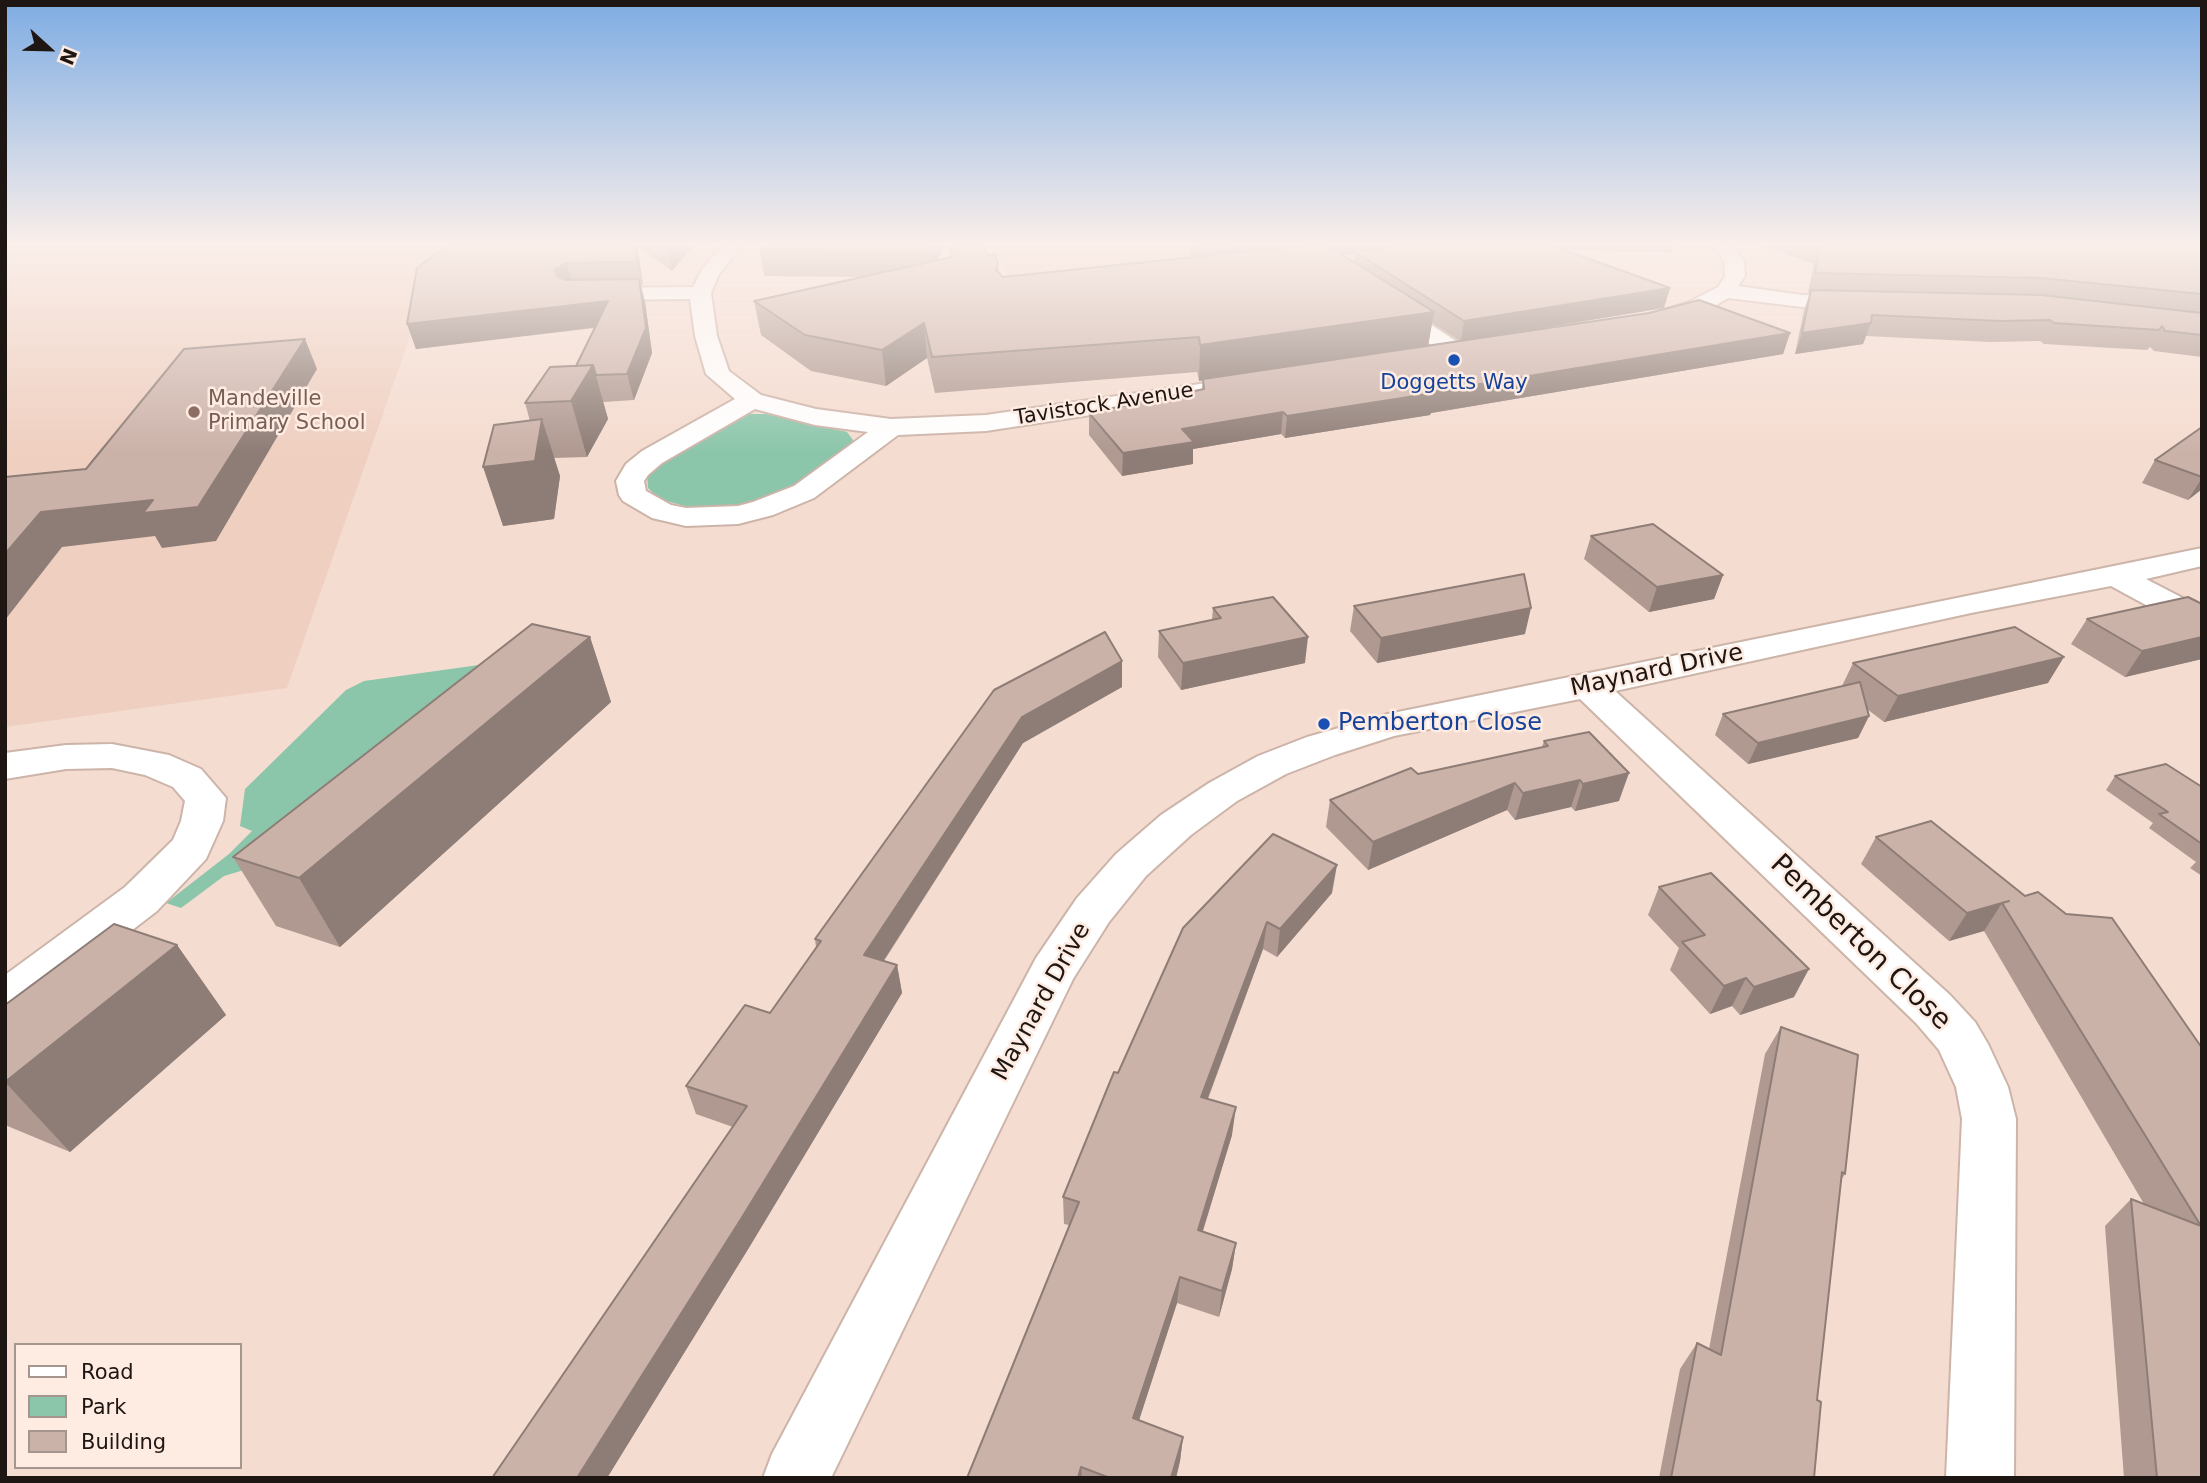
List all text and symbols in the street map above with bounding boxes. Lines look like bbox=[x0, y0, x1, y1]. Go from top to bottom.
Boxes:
north arrow bbox=[14, 14, 84, 84]
text: N bbox=[55, 45, 82, 68]
marker: Doggetts Way bbox=[1446, 352, 1462, 368]
place label: Doggetts Way bbox=[1380, 371, 1528, 397]
street label: Tavistock Avenue bbox=[1013, 378, 1195, 432]
place label: Mandeville Primary School bbox=[208, 387, 366, 437]
marker: Mandeville Primary School bbox=[186, 404, 202, 420]
street label: Maynard Drive bbox=[1568, 639, 1746, 703]
place label: Pemberton Close bbox=[1338, 710, 1542, 738]
marker: Pemberton Close bbox=[1316, 716, 1332, 732]
street label: Pemberton Close bbox=[1763, 848, 1957, 1038]
street label: Maynard Drive bbox=[987, 918, 1097, 1086]
legend bbox=[14, 1343, 242, 1469]
text: Road bbox=[81, 1360, 134, 1384]
text: Park bbox=[81, 1395, 126, 1419]
text: Building bbox=[81, 1430, 166, 1454]

